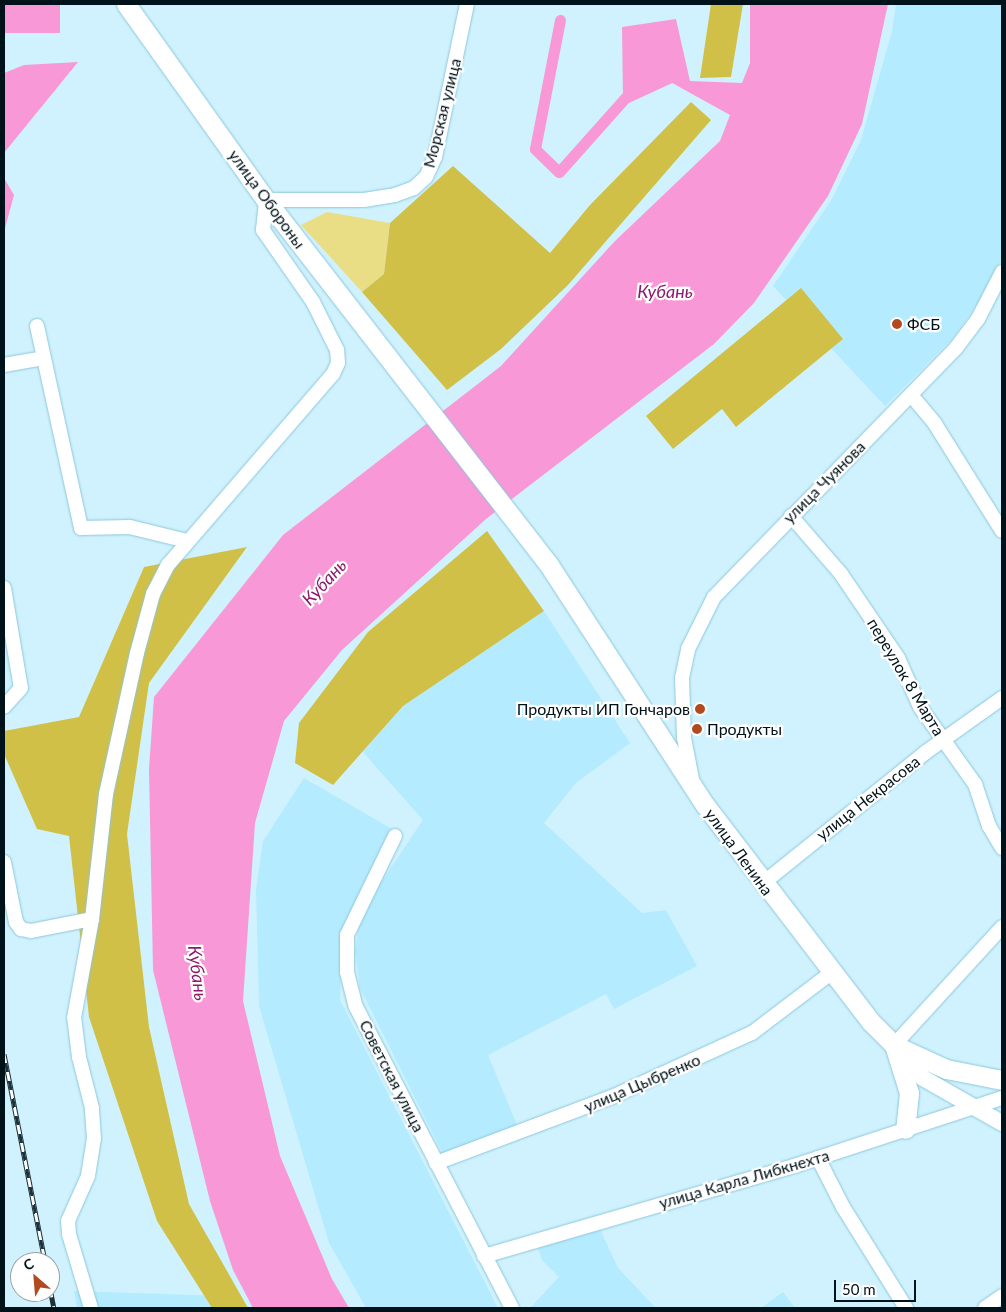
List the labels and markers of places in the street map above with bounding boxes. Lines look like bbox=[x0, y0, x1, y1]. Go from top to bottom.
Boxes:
place label: ФСБ bbox=[907, 314, 940, 334]
marker: ФСБ bbox=[891, 318, 903, 330]
place label: Продукты ИП Гончаров bbox=[517, 699, 690, 719]
marker: Продукты ИП Гончаров bbox=[694, 703, 706, 715]
place label: Продукты bbox=[707, 719, 782, 739]
marker: Продукты bbox=[691, 723, 703, 735]

